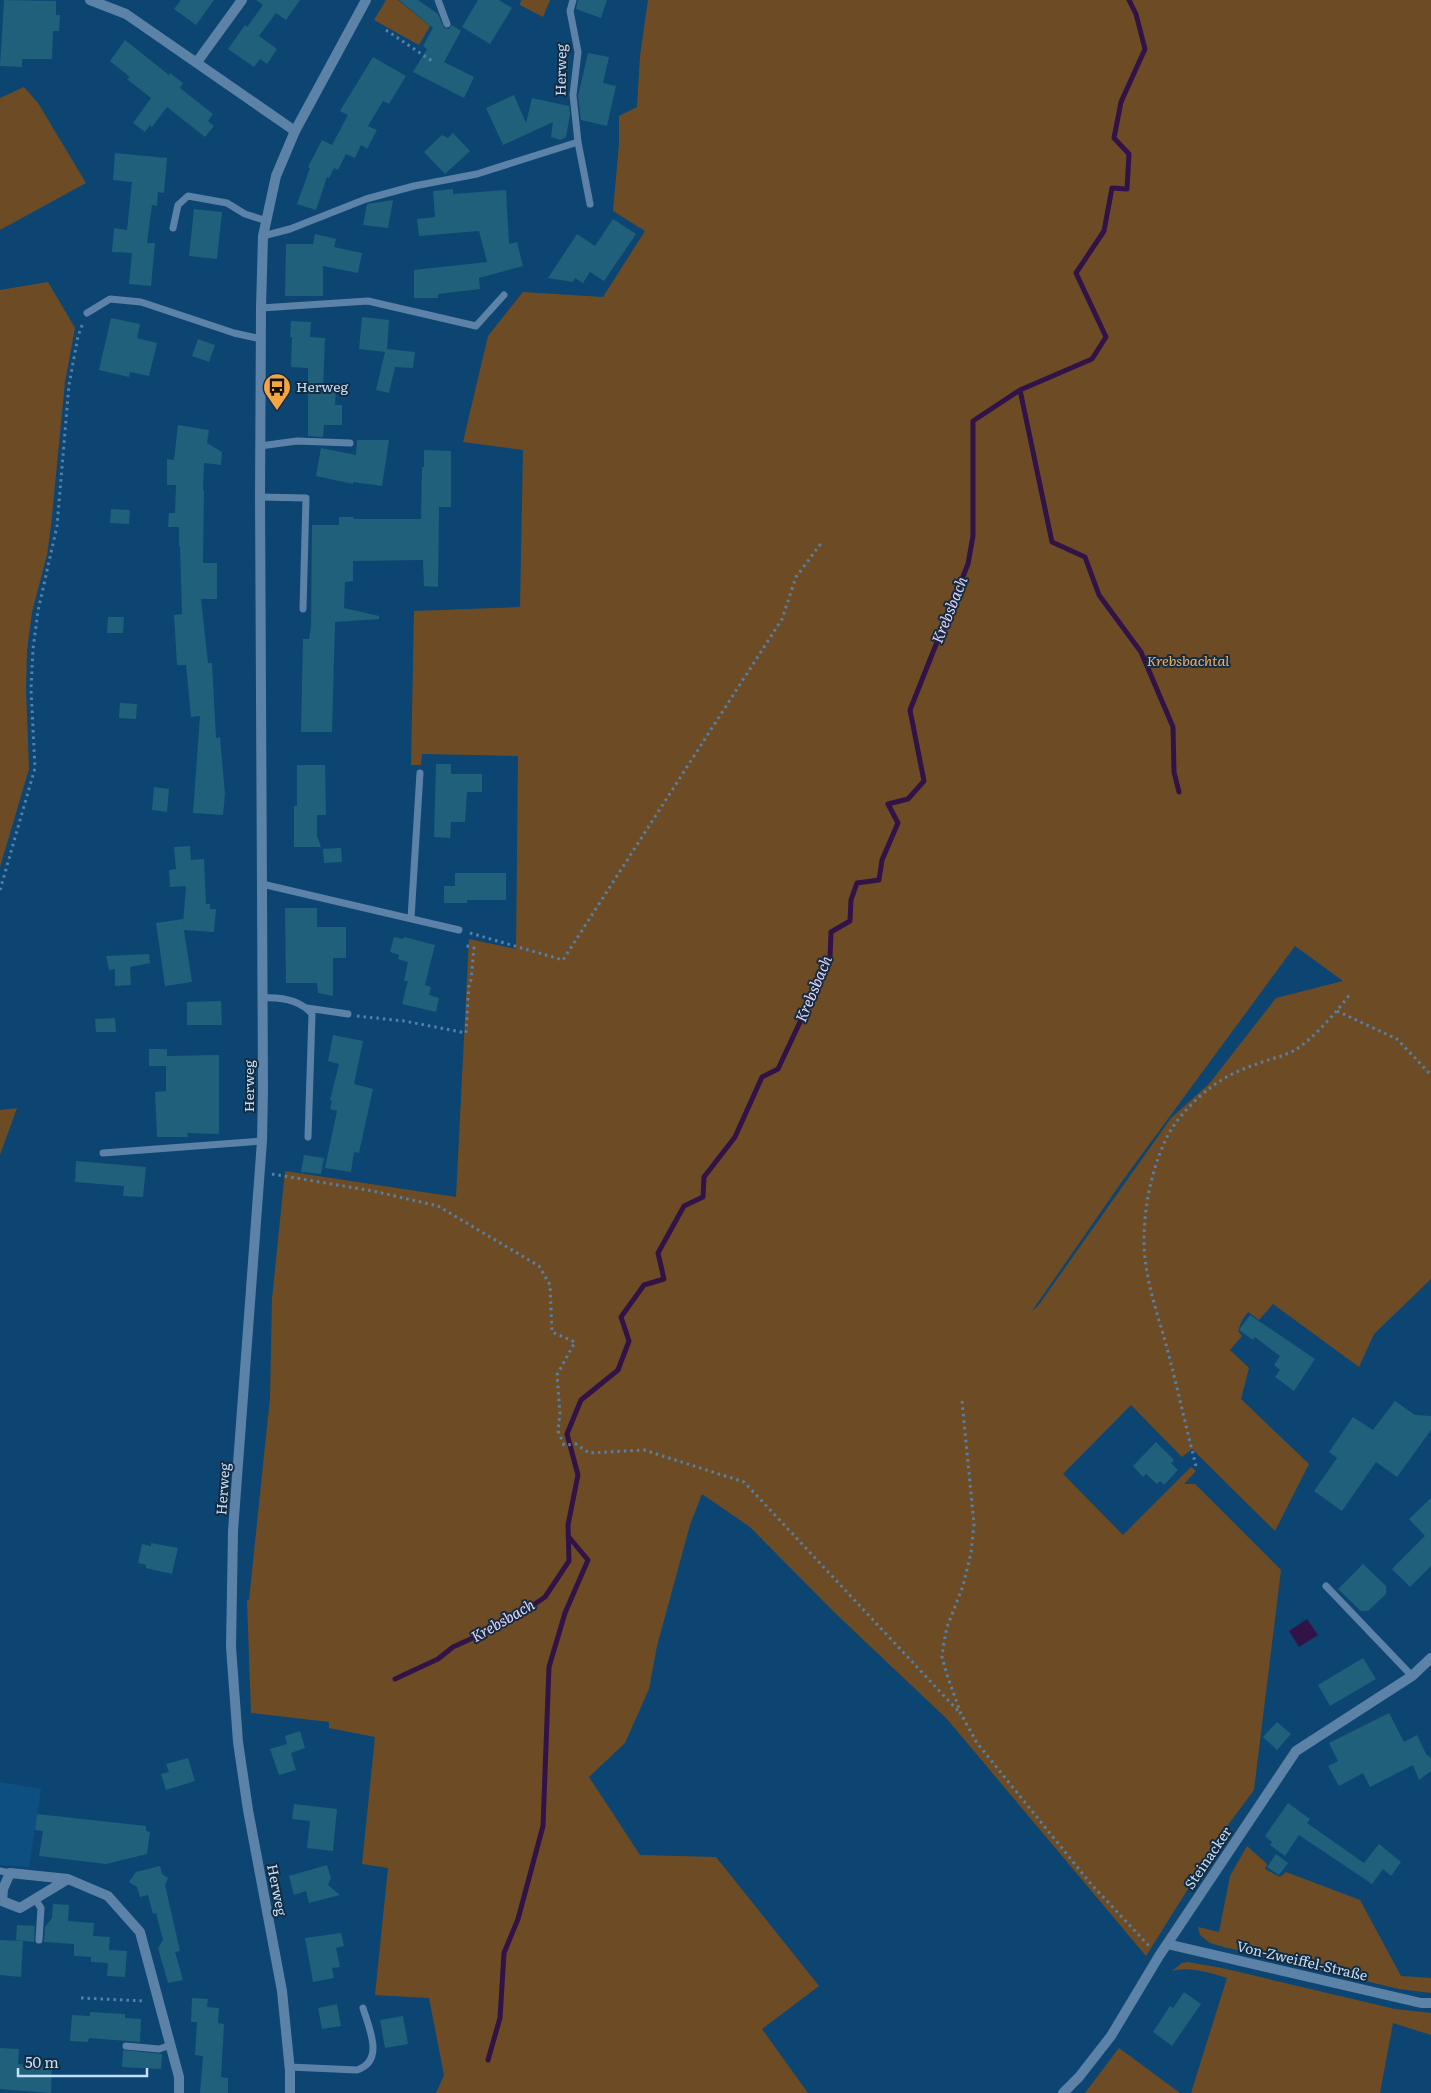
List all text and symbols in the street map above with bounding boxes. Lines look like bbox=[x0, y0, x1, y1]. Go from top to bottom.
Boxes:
street label: Herweg bbox=[550, 43, 570, 96]
bus stop icon: Herweg bbox=[262, 372, 292, 411]
place label: Herweg bbox=[296, 376, 348, 396]
water label: Krebsbach bbox=[925, 572, 972, 646]
park label: Krebsbachtal bbox=[1147, 650, 1229, 670]
water label: Krebsbach bbox=[788, 951, 837, 1025]
street label: Herweg bbox=[238, 1060, 258, 1112]
street label: Herweg bbox=[210, 1462, 234, 1516]
water label: Krebsbach bbox=[466, 1592, 539, 1647]
street label: Steinacker bbox=[1179, 1822, 1236, 1893]
street label: Herweg bbox=[263, 1862, 293, 1918]
street label: Von-Zweiffel-Straße bbox=[1235, 1935, 1370, 1985]
scale bar bbox=[18, 2046, 146, 2078]
text: 50 m bbox=[25, 2050, 59, 2073]

